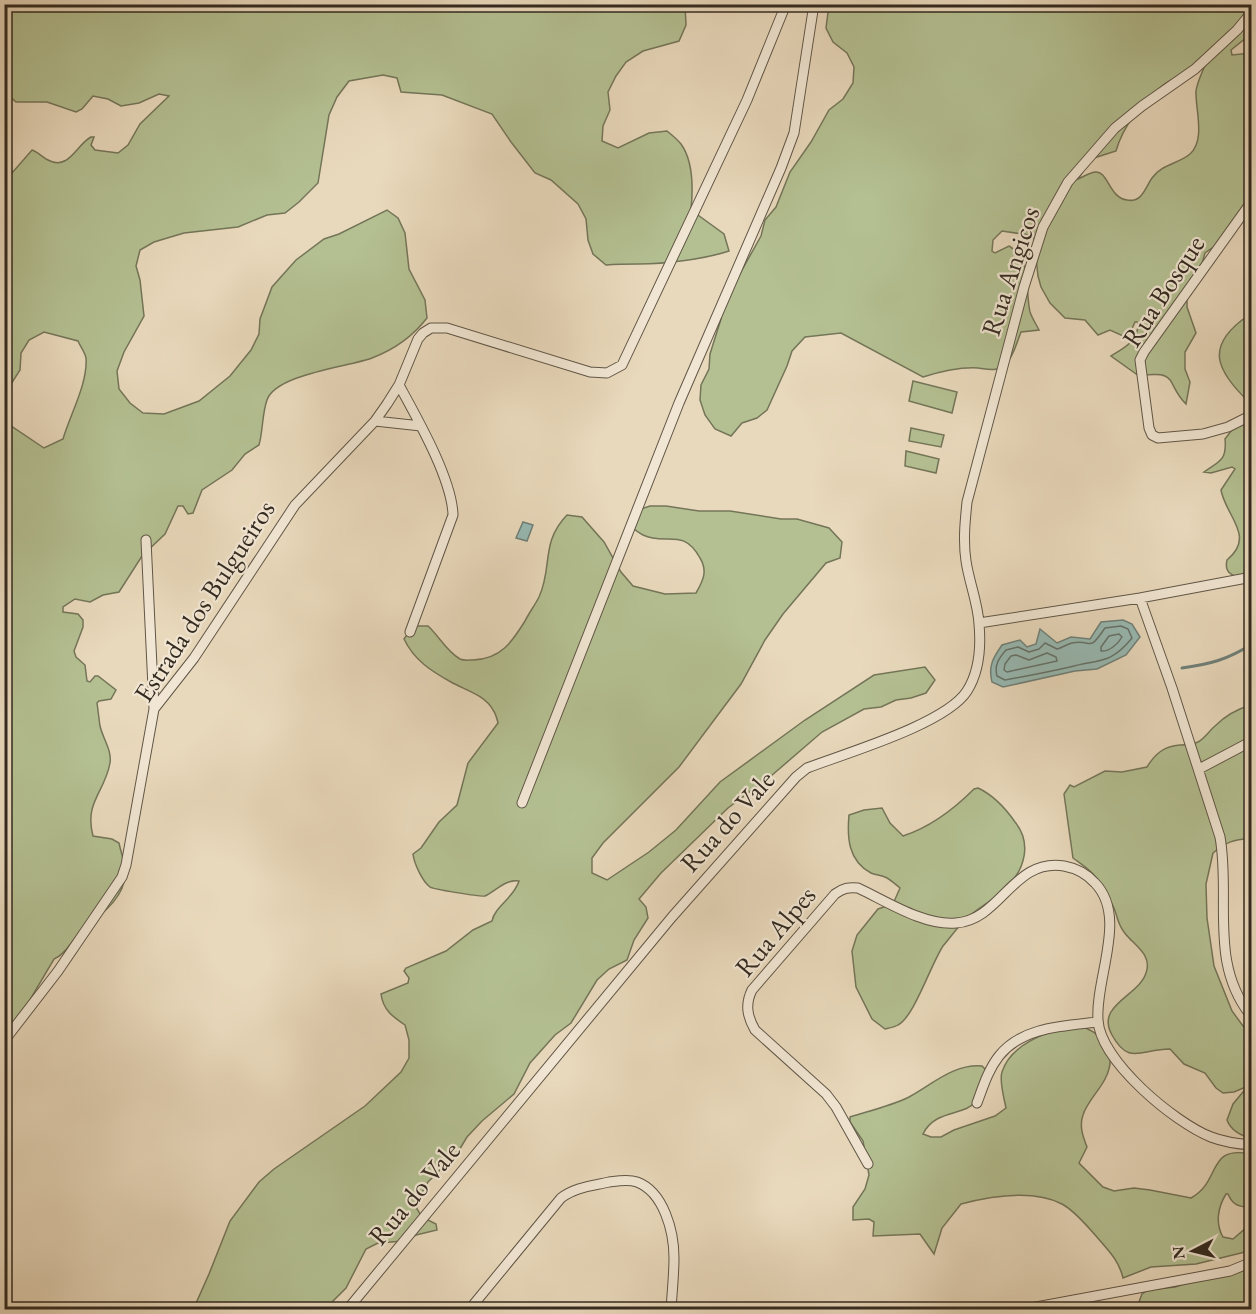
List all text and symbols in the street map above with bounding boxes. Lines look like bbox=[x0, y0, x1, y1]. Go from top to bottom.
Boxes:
street label: Rua Angicos bbox=[973, 202, 1047, 340]
street label: Rua Bosque bbox=[1114, 228, 1212, 354]
street label: Estrada dos Bulgueiros bbox=[126, 493, 282, 709]
street label: Rua do Vale bbox=[672, 763, 782, 879]
street label: Rua Alpes bbox=[727, 878, 823, 984]
street label: Rua do Vale bbox=[360, 1134, 468, 1252]
north arrow bbox=[1163, 1221, 1223, 1281]
text: N bbox=[1167, 1245, 1190, 1260]

